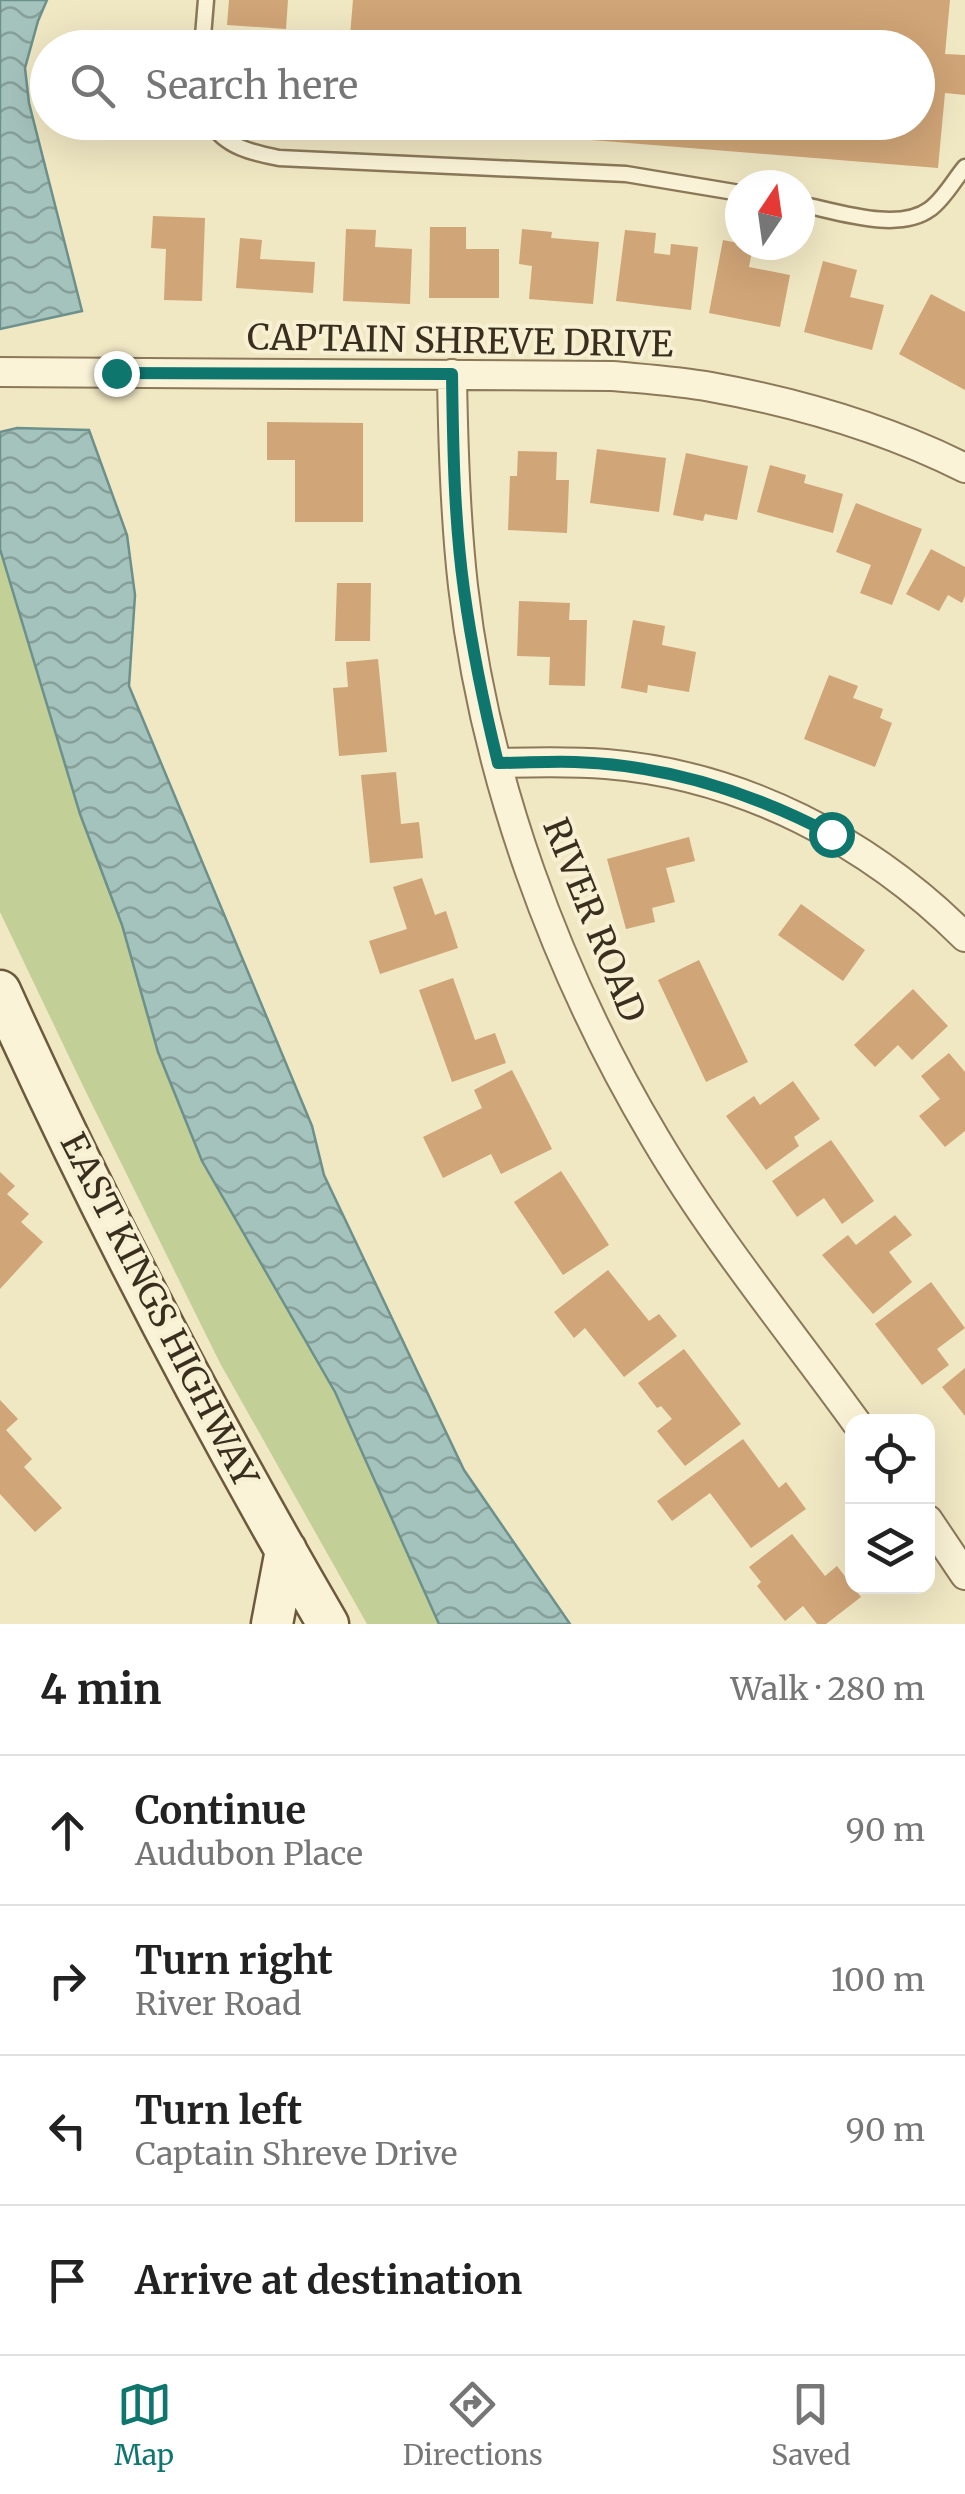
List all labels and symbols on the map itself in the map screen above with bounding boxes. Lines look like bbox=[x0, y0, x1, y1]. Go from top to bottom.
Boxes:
north arrow bbox=[725, 170, 815, 260]
street label: CAPTAIN SHREVE DRIVE bbox=[247, 315, 673, 367]
route end bbox=[94, 351, 140, 397]
street label: RIVER ROAD bbox=[533, 812, 655, 1028]
route start bbox=[809, 812, 855, 858]
street label: EAST KINGS HIGHWAY bbox=[51, 1126, 268, 1495]

